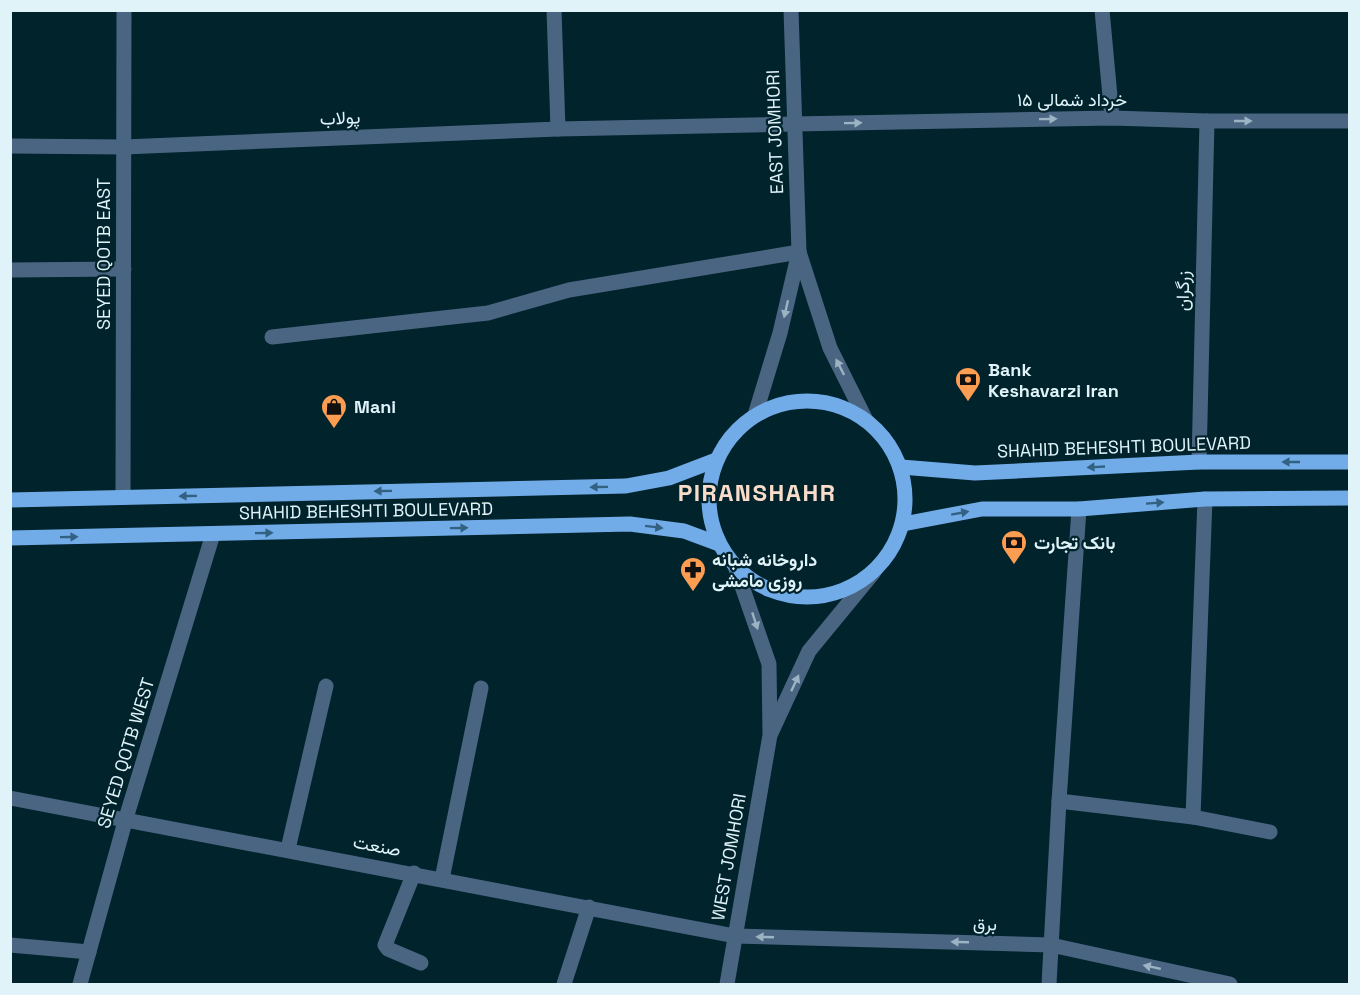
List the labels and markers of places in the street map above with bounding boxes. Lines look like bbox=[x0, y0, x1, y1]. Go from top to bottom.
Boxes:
place label: Bank Keshavarzi Iran bbox=[988, 358, 1119, 402]
bank icon: Bank Keshavarzi Iran bbox=[953, 365, 983, 403]
shop icon: Mani bbox=[319, 392, 349, 430]
place label: Mani bbox=[354, 395, 396, 418]
bank icon: بانک تجارت bbox=[999, 528, 1029, 566]
place label: بانک تجارت bbox=[1034, 531, 1116, 554]
place label: داروخانه شبانه روزی مامشی bbox=[712, 548, 817, 592]
pharmacy icon: داروخانه شبانه روزی مامشی bbox=[678, 555, 708, 593]

